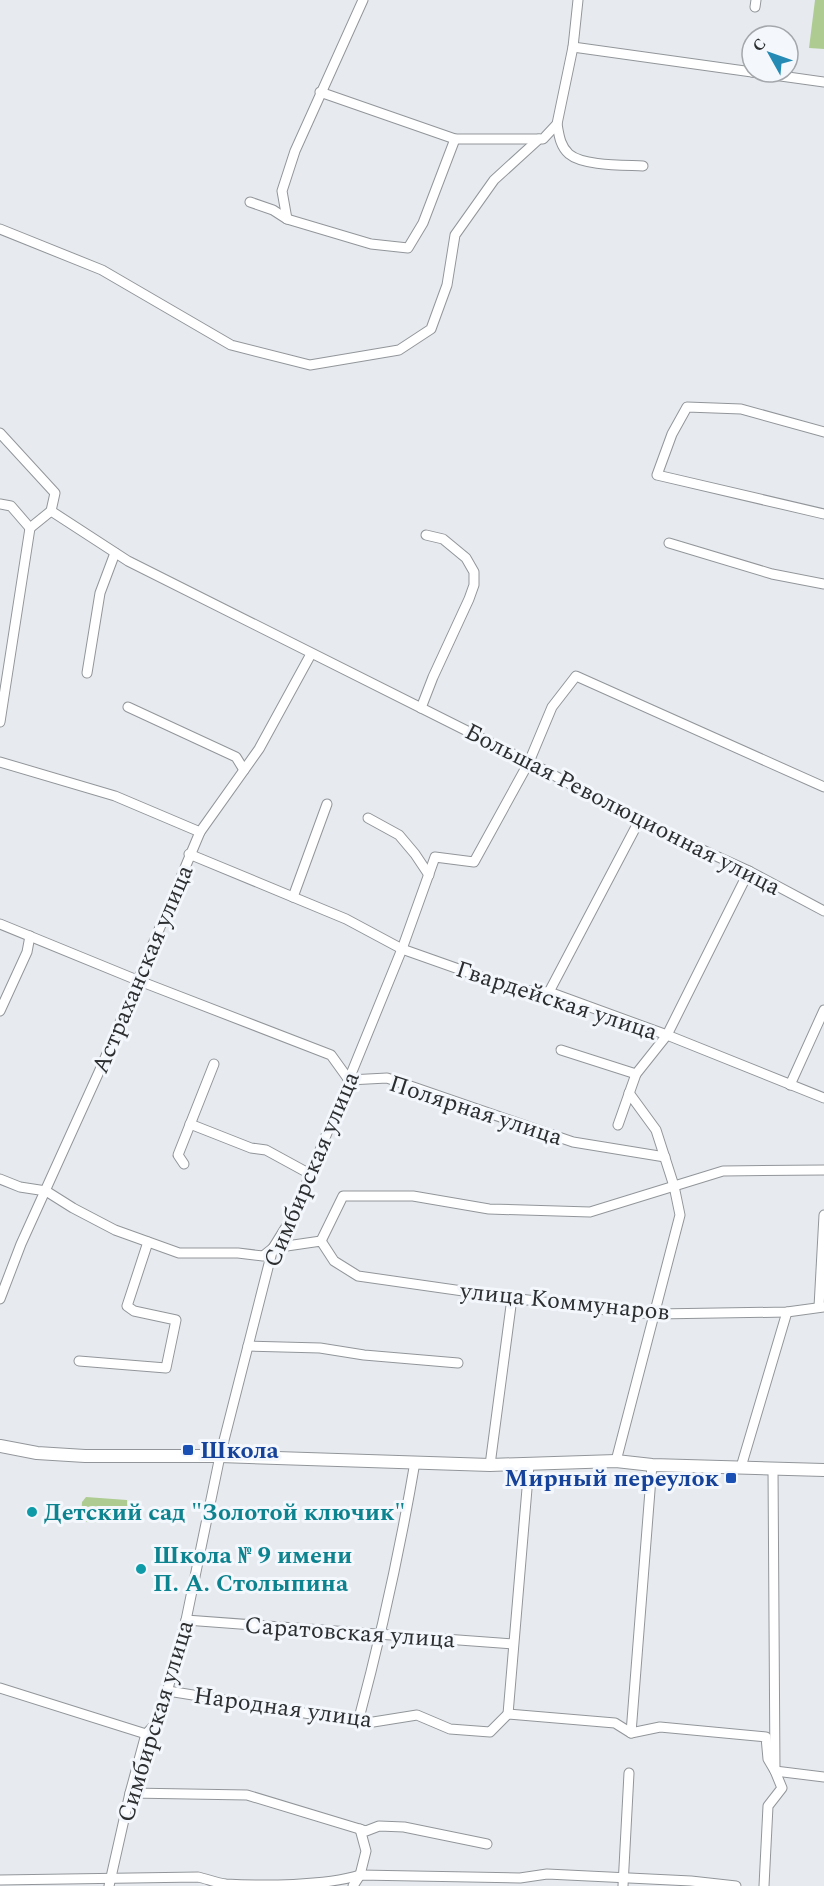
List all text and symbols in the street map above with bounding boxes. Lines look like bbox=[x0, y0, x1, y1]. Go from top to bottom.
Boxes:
north arrow bbox=[740, 24, 800, 84]
text: С bbox=[746, 33, 772, 57]
street label: Большая Революционная улица bbox=[458, 714, 787, 906]
street label: Астраханская улица bbox=[83, 859, 203, 1079]
street label: Гвардейская улица bbox=[451, 951, 662, 1051]
street label: Симбирская улица bbox=[254, 1066, 370, 1273]
street label: Полярная улица bbox=[384, 1066, 567, 1156]
street label: улица Коммунаров bbox=[457, 1273, 671, 1331]
place label: Школа bbox=[200, 1433, 280, 1469]
marker: Школа bbox=[181, 1443, 195, 1457]
place label: Мирный переулок bbox=[504, 1461, 720, 1497]
marker: Мирный переулок bbox=[724, 1471, 738, 1485]
place label: Детский сад "Золотой ключик" bbox=[44, 1495, 405, 1531]
marker: Детский сад "Золотой ключик" bbox=[25, 1505, 39, 1519]
place label: Школа № 9 имени П. А. Столыпина bbox=[153, 1538, 352, 1602]
marker: Школа № 9 имени П. А. Столыпина bbox=[134, 1562, 148, 1576]
street label: Саратовская улица bbox=[243, 1608, 457, 1658]
street label: Симбирская улица bbox=[108, 1616, 204, 1827]
street label: Народная улица bbox=[191, 1678, 375, 1738]

